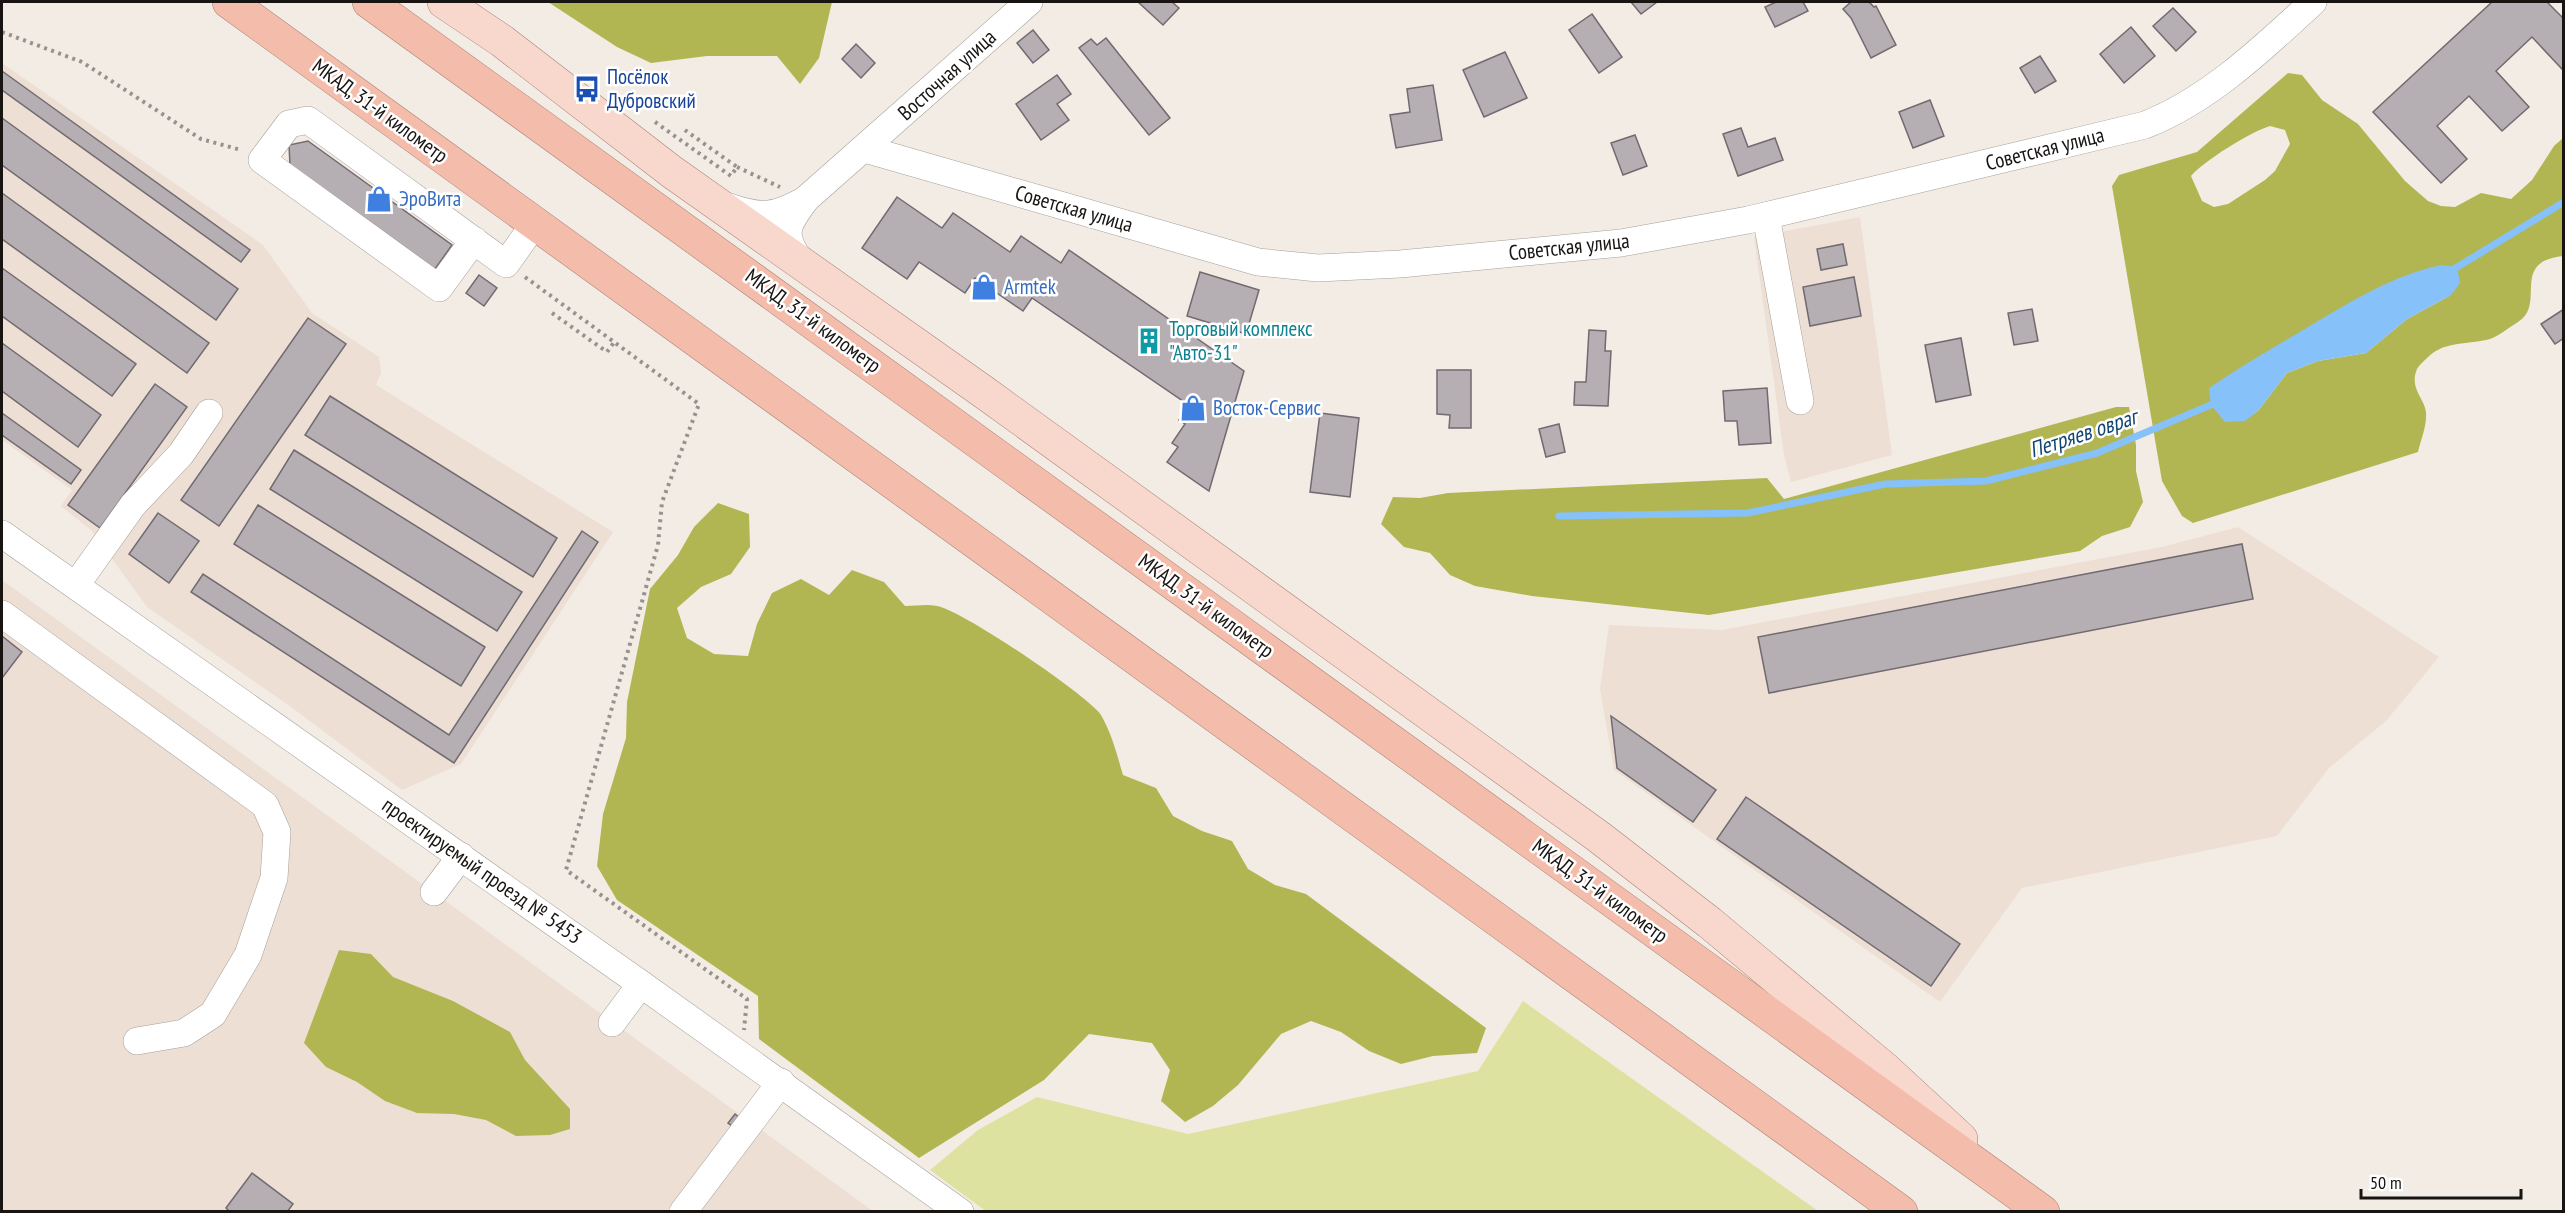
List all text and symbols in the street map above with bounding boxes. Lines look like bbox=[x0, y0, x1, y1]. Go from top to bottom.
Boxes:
street label: Восточная улица bbox=[892, 23, 1001, 126]
street label: МКАД, 31-й километр bbox=[307, 52, 453, 169]
place label: Посёлок Дубровский bbox=[607, 63, 696, 114]
bus stop icon: Посёлок Дубровский bbox=[572, 74, 602, 104]
street label: Советская улица bbox=[1983, 121, 2107, 176]
street label: Советская улица bbox=[1012, 179, 1136, 238]
shop icon: ЭроВита bbox=[364, 184, 394, 214]
place label: ЭроВита bbox=[399, 185, 461, 212]
street label: Советская улица bbox=[1507, 227, 1631, 266]
street label: МКАД, 31-й километр bbox=[740, 262, 886, 379]
shop icon: Armtek bbox=[969, 272, 999, 302]
place label: Armtek bbox=[1004, 273, 1056, 300]
place label: Торговый комплекс "Авто-31" bbox=[1169, 315, 1313, 366]
building icon: Торговый комплекс "Авто-31" bbox=[1134, 326, 1164, 356]
shop icon: Восток-Сервис bbox=[1178, 393, 1208, 423]
place label: Восток-Сервис bbox=[1213, 394, 1322, 421]
water label: Петряев овраг bbox=[2026, 401, 2144, 464]
street label: МКАД, 31-й километр bbox=[1133, 547, 1279, 664]
street label: проектируемый проезд № 5453 bbox=[377, 791, 587, 950]
street label: МКАД, 31-й километр bbox=[1527, 832, 1673, 949]
scale bar bbox=[2361, 1162, 2522, 1200]
text: 50 m bbox=[2370, 1171, 2402, 1194]

